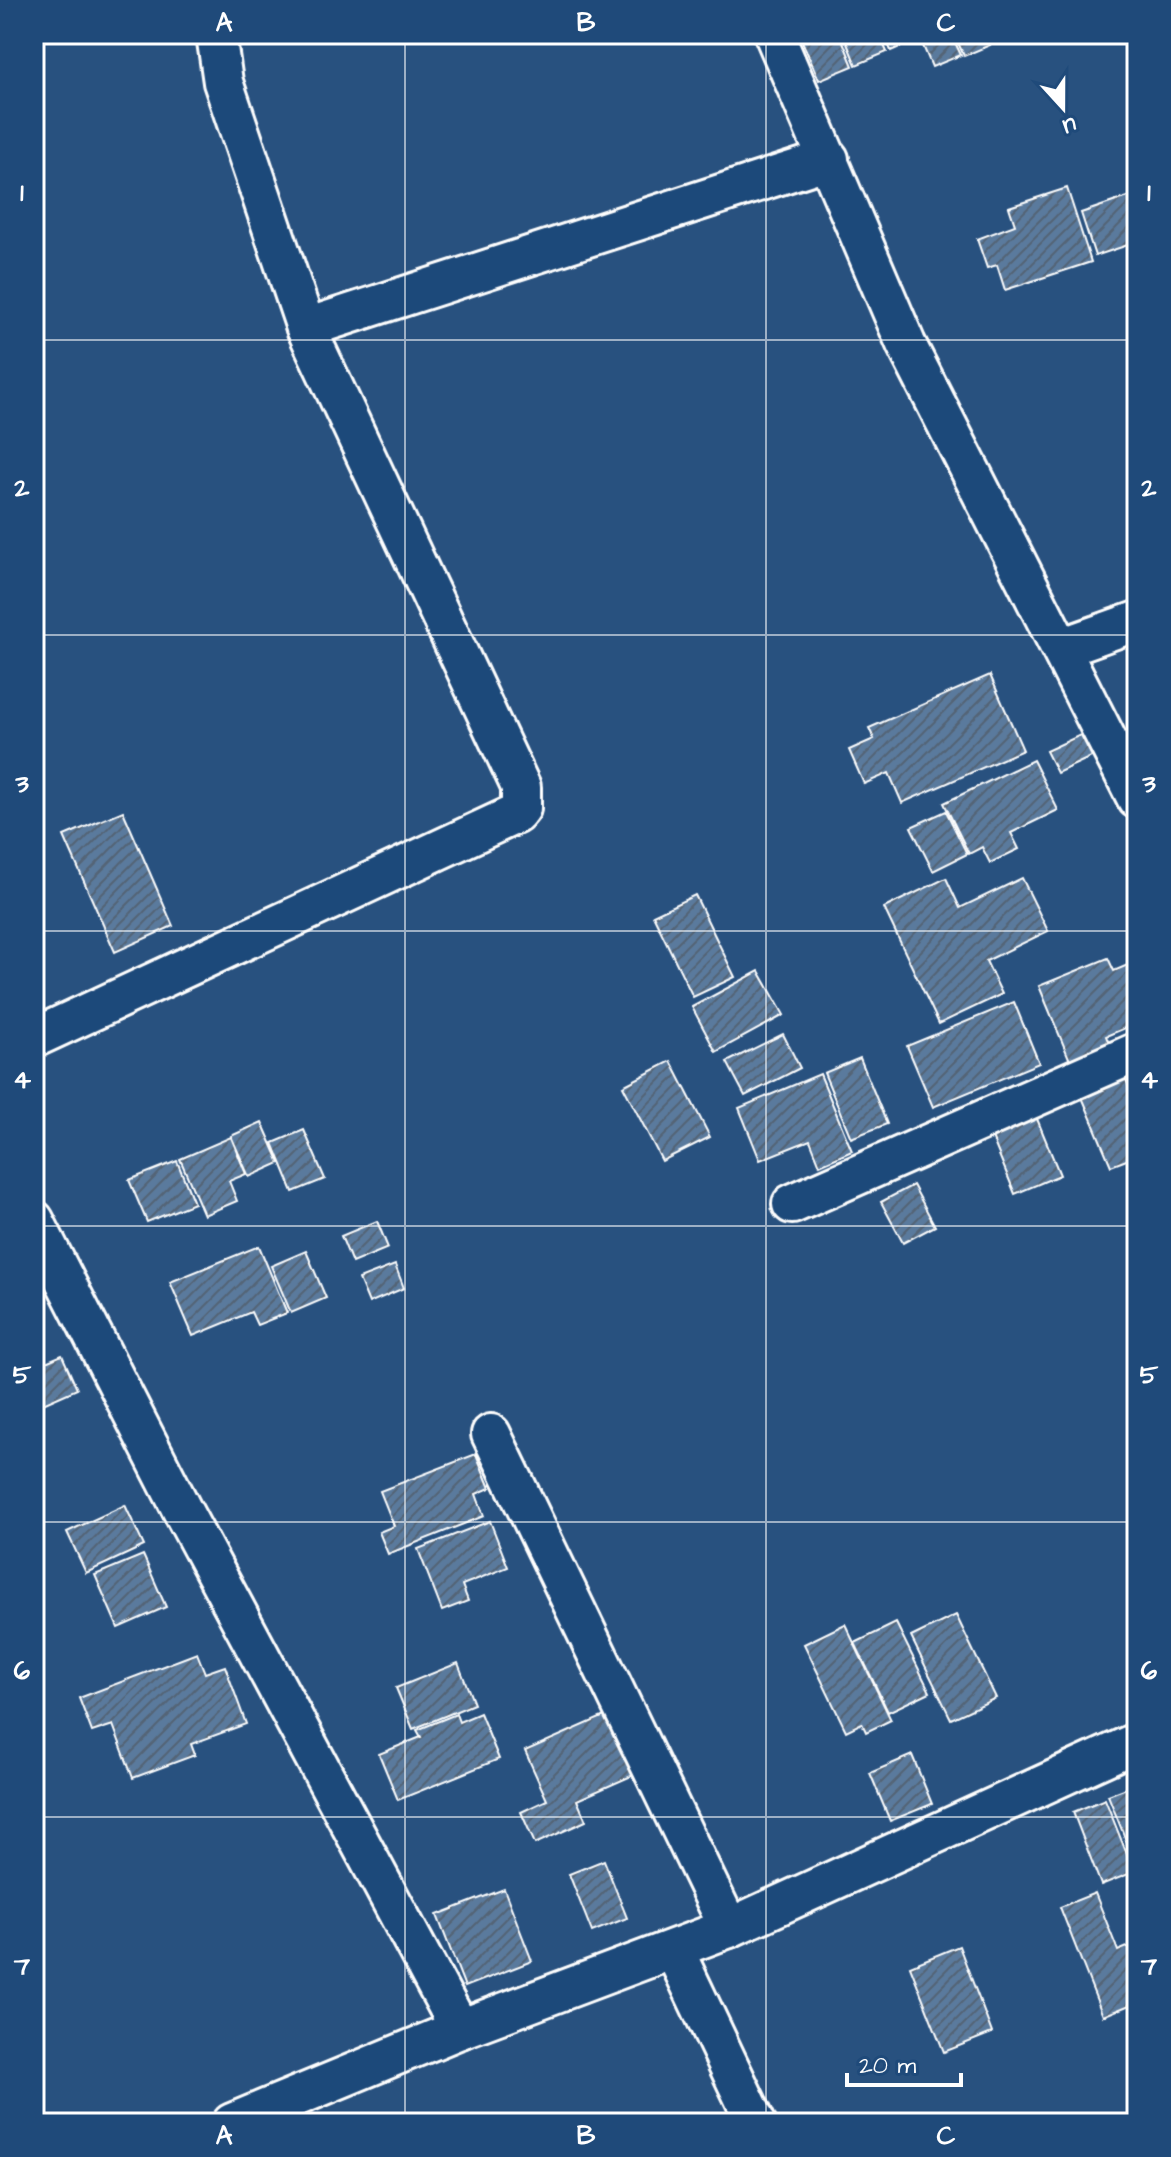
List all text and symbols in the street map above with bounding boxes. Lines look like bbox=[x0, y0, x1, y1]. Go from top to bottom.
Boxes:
text: A bbox=[216, 5, 233, 41]
text: B bbox=[577, 5, 596, 41]
text: C bbox=[937, 5, 956, 41]
north arrow bbox=[1023, 68, 1103, 148]
text: U bbox=[1058, 109, 1081, 142]
text: 1 bbox=[20, 175, 24, 211]
text: 1 bbox=[1147, 175, 1151, 211]
text: 2 bbox=[14, 470, 30, 506]
text: 2 bbox=[1141, 470, 1157, 506]
text: 3 bbox=[14, 766, 29, 802]
text: 3 bbox=[1141, 766, 1156, 802]
text: 4 bbox=[13, 1062, 31, 1098]
text: 4 bbox=[1140, 1062, 1158, 1098]
text: 5 bbox=[13, 1357, 32, 1393]
text: 5 bbox=[1140, 1357, 1159, 1393]
text: 6 bbox=[14, 1653, 31, 1689]
text: 6 bbox=[1141, 1653, 1158, 1689]
text: 7 bbox=[13, 1948, 30, 1984]
text: 7 bbox=[1140, 1948, 1157, 1984]
scale bar bbox=[847, 2037, 961, 2087]
text: 20 m bbox=[859, 2049, 916, 2083]
text: A bbox=[216, 2118, 233, 2154]
text: B bbox=[577, 2118, 596, 2154]
text: C bbox=[937, 2118, 956, 2154]

